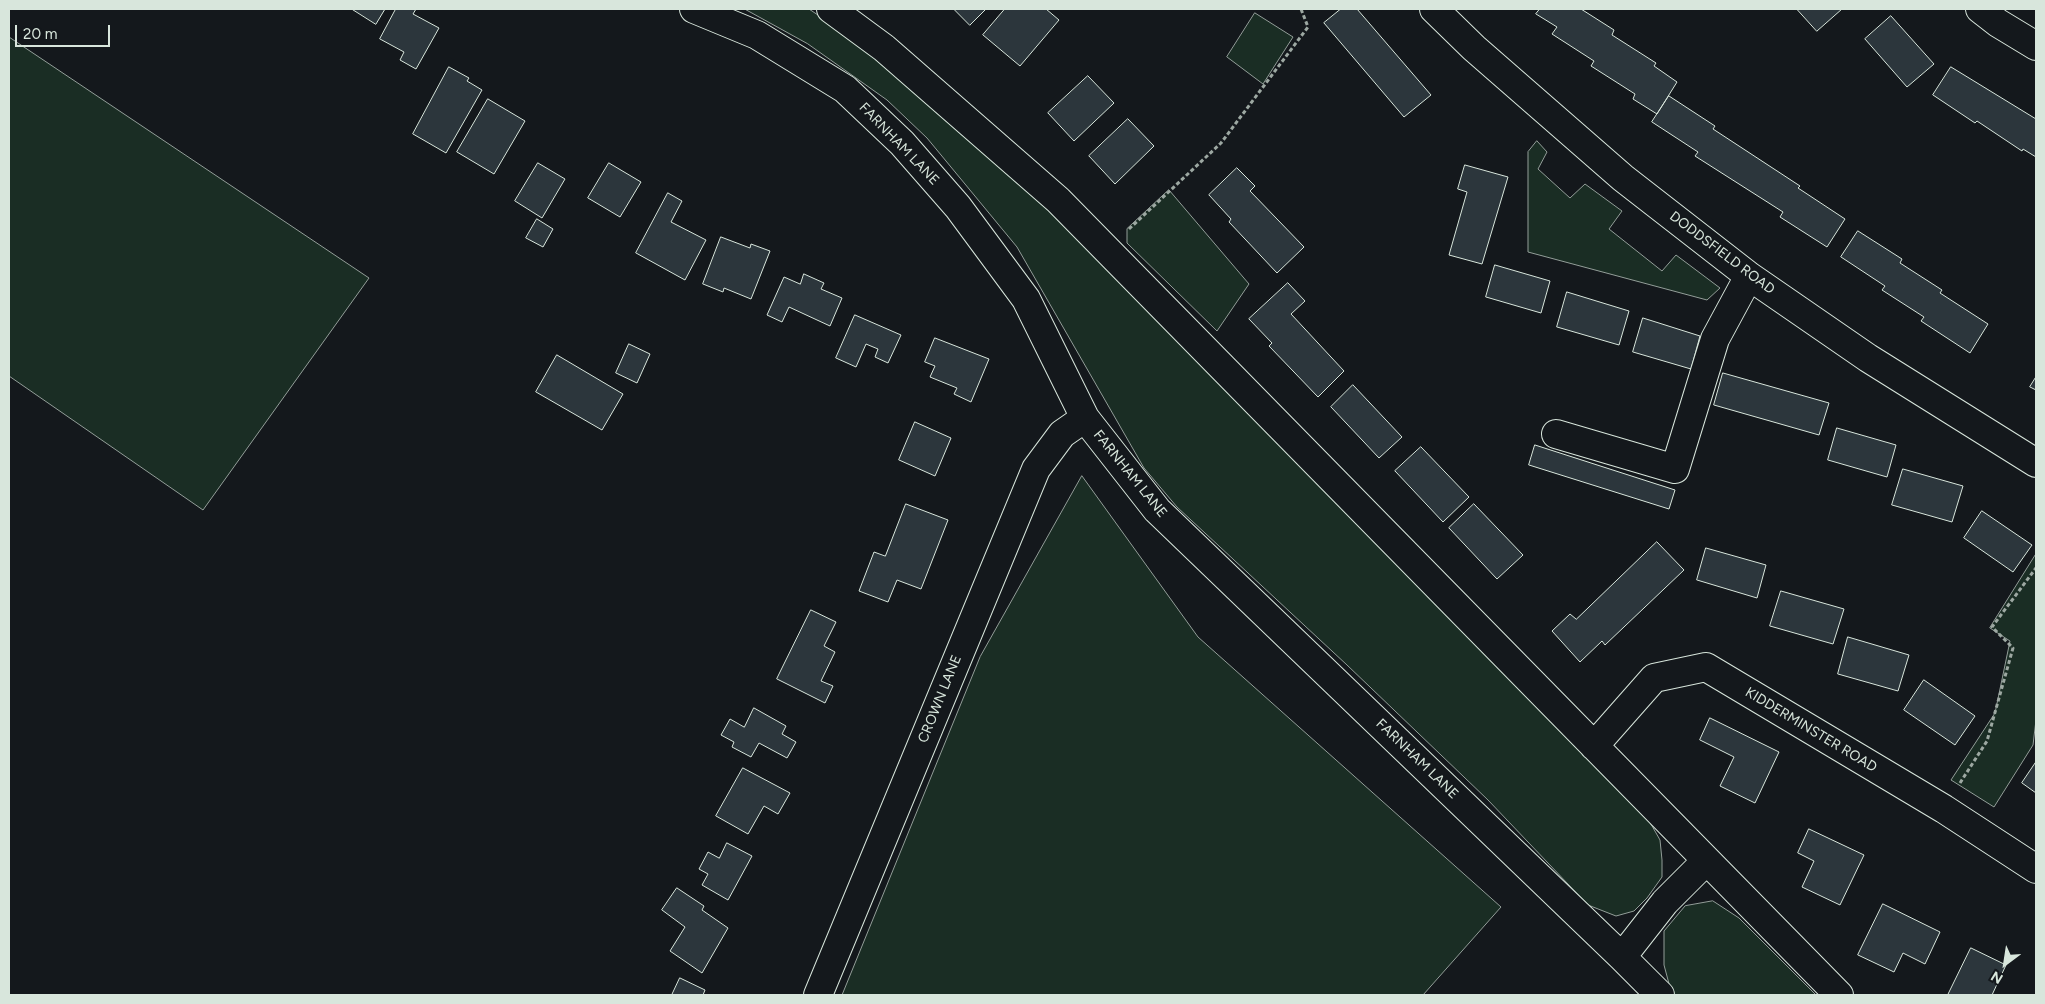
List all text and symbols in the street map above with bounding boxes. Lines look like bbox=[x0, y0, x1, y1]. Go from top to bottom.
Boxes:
scale bar bbox=[18, 15, 112, 47]
text: 20 m bbox=[23, 25, 57, 43]
street label: FARNHAM LANE bbox=[855, 99, 943, 189]
street label: DODDSFIELD ROAD bbox=[1666, 208, 1778, 298]
street label: FARNHAM LANE bbox=[1090, 427, 1170, 521]
street label: CROWN LANE bbox=[915, 653, 965, 745]
street label: KIDDERMINSTER ROAD bbox=[1742, 684, 1880, 776]
street label: FARNHAM LANE bbox=[1372, 715, 1462, 803]
north arrow bbox=[1980, 939, 2030, 989]
text: N bbox=[1988, 967, 2006, 987]

